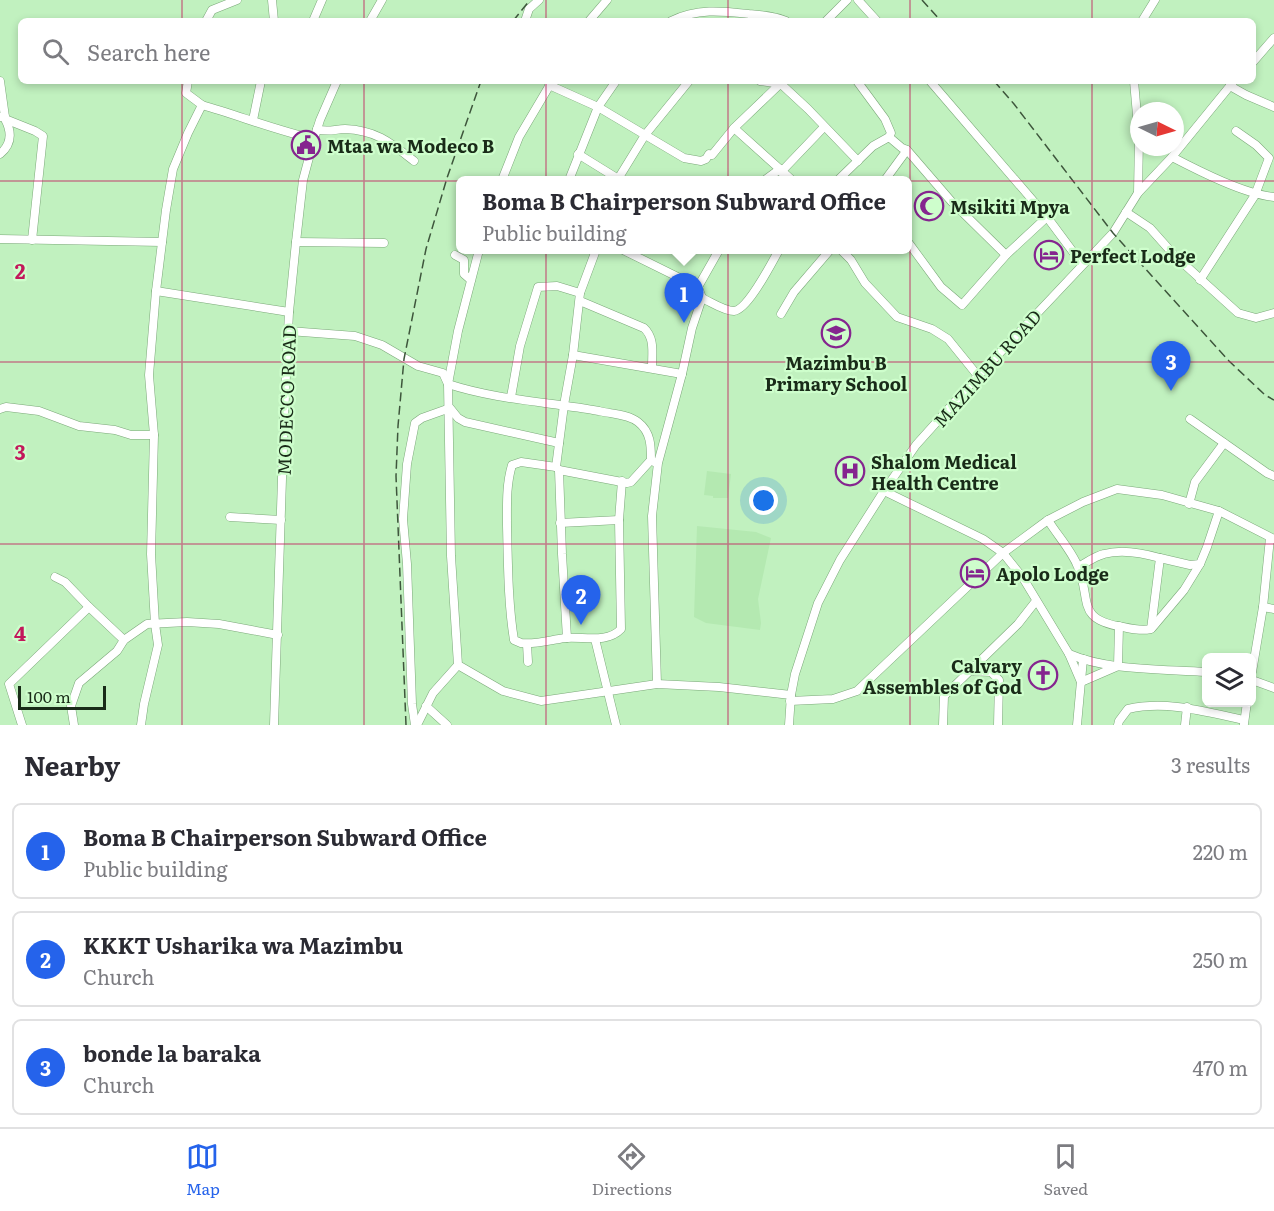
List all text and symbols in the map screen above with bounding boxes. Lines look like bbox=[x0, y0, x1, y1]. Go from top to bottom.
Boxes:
search box bbox=[18, 18, 1256, 84]
icon: search bbox=[39, 35, 72, 68]
text: Search here bbox=[87, 35, 210, 68]
north arrow bbox=[1130, 102, 1184, 156]
public building icon: Mtaa wa Modeco B bbox=[290, 129, 322, 161]
place label: Mtaa wa Modeco B bbox=[327, 132, 494, 159]
popup bbox=[456, 176, 912, 254]
text: Boma B Chairperson Subward Office bbox=[482, 184, 886, 217]
mosque icon: Msikiti Mpya bbox=[913, 190, 945, 222]
place label: Msikiti Mpya bbox=[950, 193, 1070, 220]
text: Public building bbox=[482, 217, 627, 247]
hotel icon: Perfect Lodge bbox=[1033, 239, 1065, 271]
place label: Perfect Lodge bbox=[1070, 242, 1196, 269]
text: 2 bbox=[15, 255, 26, 285]
pin: 1 bbox=[664, 274, 704, 323]
street label: MAZIMBU ROAD bbox=[927, 303, 1047, 433]
school or university icon: Mazimbu B Primary School bbox=[820, 317, 852, 349]
street label: MODECCO ROAD bbox=[270, 324, 302, 476]
pin: 3 bbox=[1152, 342, 1190, 391]
place label: Mazimbu B Primary School bbox=[765, 349, 908, 397]
text: 3 bbox=[14, 436, 26, 466]
place label: Shalom Medical Health Centre bbox=[871, 448, 1017, 496]
hospital icon: Shalom Medical Health Centre bbox=[834, 455, 866, 487]
your location bbox=[749, 486, 778, 515]
hotel icon: Apolo Lodge bbox=[959, 557, 991, 589]
place label: Apolo Lodge bbox=[996, 560, 1109, 587]
pin: 2 bbox=[562, 576, 600, 625]
text: 4 bbox=[14, 617, 26, 647]
place label: Calvary Assembles of God bbox=[863, 652, 1022, 700]
map controls bbox=[1202, 653, 1256, 707]
button: layers bbox=[1202, 653, 1256, 707]
church icon: Calvary Assembles of God bbox=[1027, 659, 1059, 691]
scale bar bbox=[18, 683, 106, 710]
text: 100 m bbox=[27, 684, 71, 708]
text: Nearby bbox=[24, 745, 120, 784]
text: 3 results bbox=[1171, 749, 1250, 779]
text: Boma B Chairperson Subward Office bbox=[83, 820, 487, 853]
text: 1 bbox=[41, 836, 50, 866]
text: 220 m bbox=[1193, 836, 1248, 866]
text: Public building bbox=[83, 853, 228, 883]
text: KKKT Usharika wa Mazimbu bbox=[83, 928, 403, 961]
text: 2 bbox=[40, 944, 51, 974]
text: 250 m bbox=[1193, 944, 1248, 974]
text: Church bbox=[83, 961, 155, 991]
text: bonde la baraka bbox=[83, 1036, 261, 1069]
text: 3 bbox=[40, 1052, 51, 1082]
text: 470 m bbox=[1193, 1052, 1248, 1082]
text: Church bbox=[83, 1069, 155, 1099]
tab: Map bbox=[186, 1140, 220, 1200]
tab: Directions bbox=[592, 1140, 672, 1200]
tab: Saved bbox=[1044, 1140, 1088, 1200]

